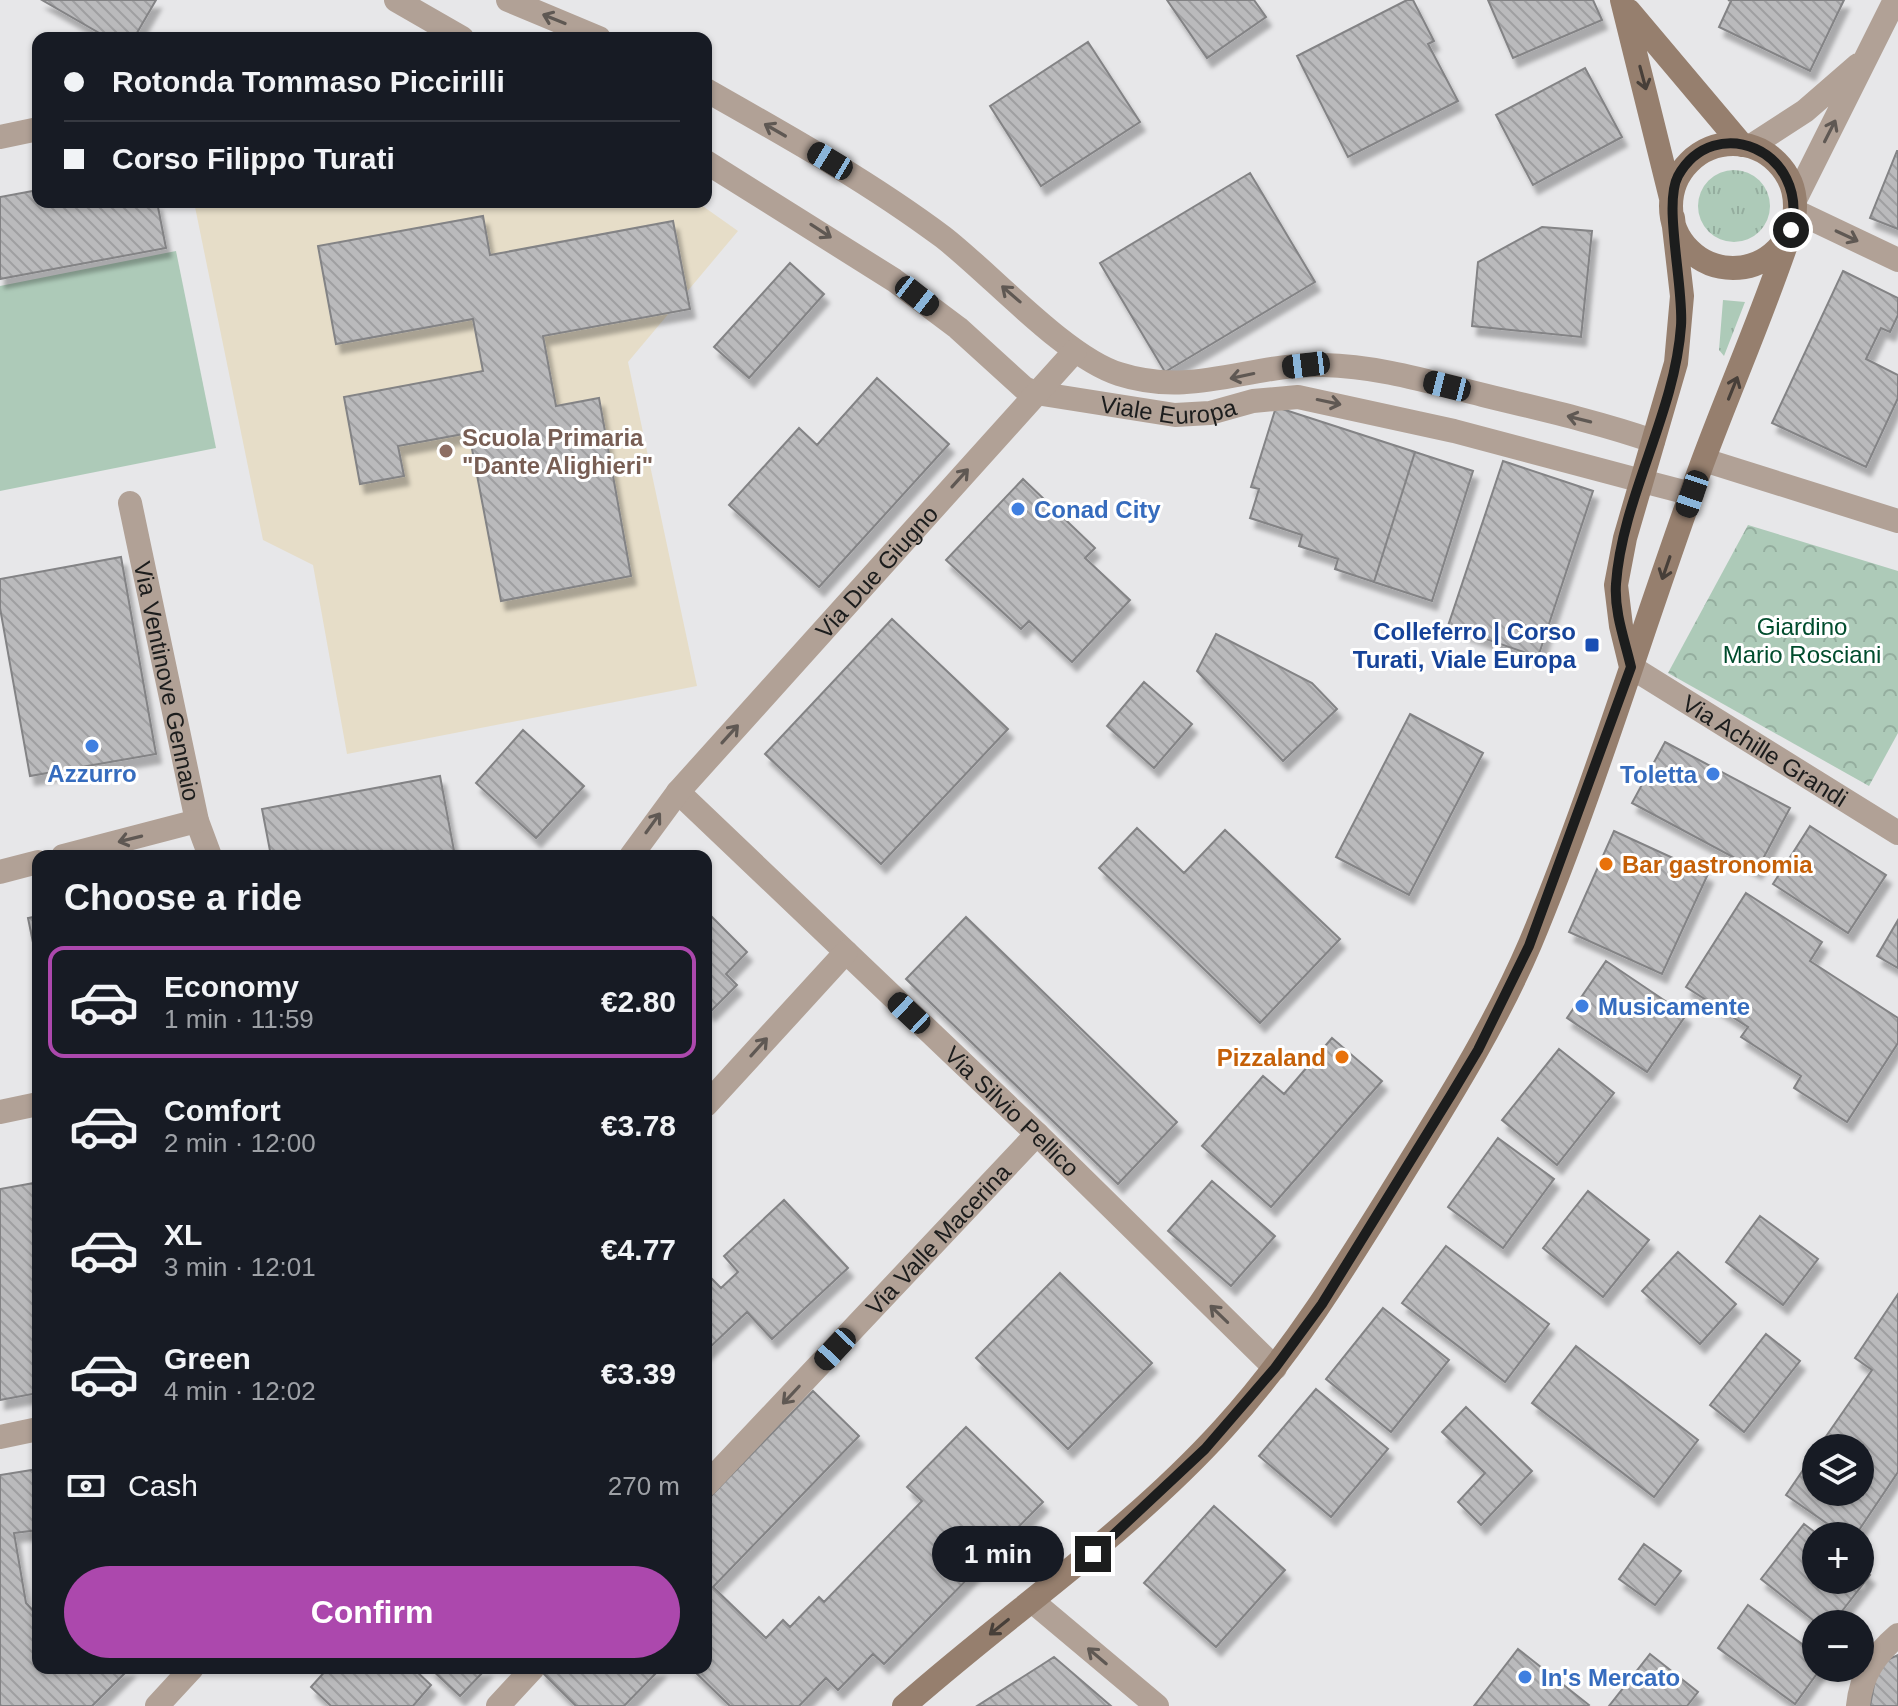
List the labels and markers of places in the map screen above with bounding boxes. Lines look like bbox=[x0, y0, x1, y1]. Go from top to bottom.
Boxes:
place label: Scuola Primaria "Dante Alighieri" bbox=[462, 424, 653, 479]
marker: Scuola Primaria "Dante Alighieri" bbox=[437, 442, 455, 460]
place label: Conad City bbox=[1034, 496, 1161, 523]
marker: Conad City bbox=[1009, 500, 1027, 518]
place label: Colleferro | Corso Turati, Viale Europa bbox=[1353, 618, 1577, 673]
marker: Colleferro | Corso Turati, Viale Europa bbox=[1583, 636, 1601, 654]
marker: Azzurro bbox=[83, 737, 101, 755]
place label: Azzurro bbox=[47, 760, 137, 787]
place label: Toletta bbox=[1620, 761, 1698, 788]
marker: Toletta bbox=[1704, 765, 1722, 783]
place label: Bar gastronomia bbox=[1622, 851, 1813, 878]
marker: Bar gastronomia bbox=[1597, 855, 1615, 873]
place label: Musicamente bbox=[1598, 993, 1750, 1020]
marker: Musicamente bbox=[1573, 997, 1591, 1015]
place label: Pizzaland bbox=[1217, 1044, 1326, 1071]
marker: Pizzaland bbox=[1333, 1048, 1351, 1066]
place label: In's Mercato bbox=[1541, 1664, 1680, 1691]
marker: In's Mercato bbox=[1516, 1668, 1534, 1686]

